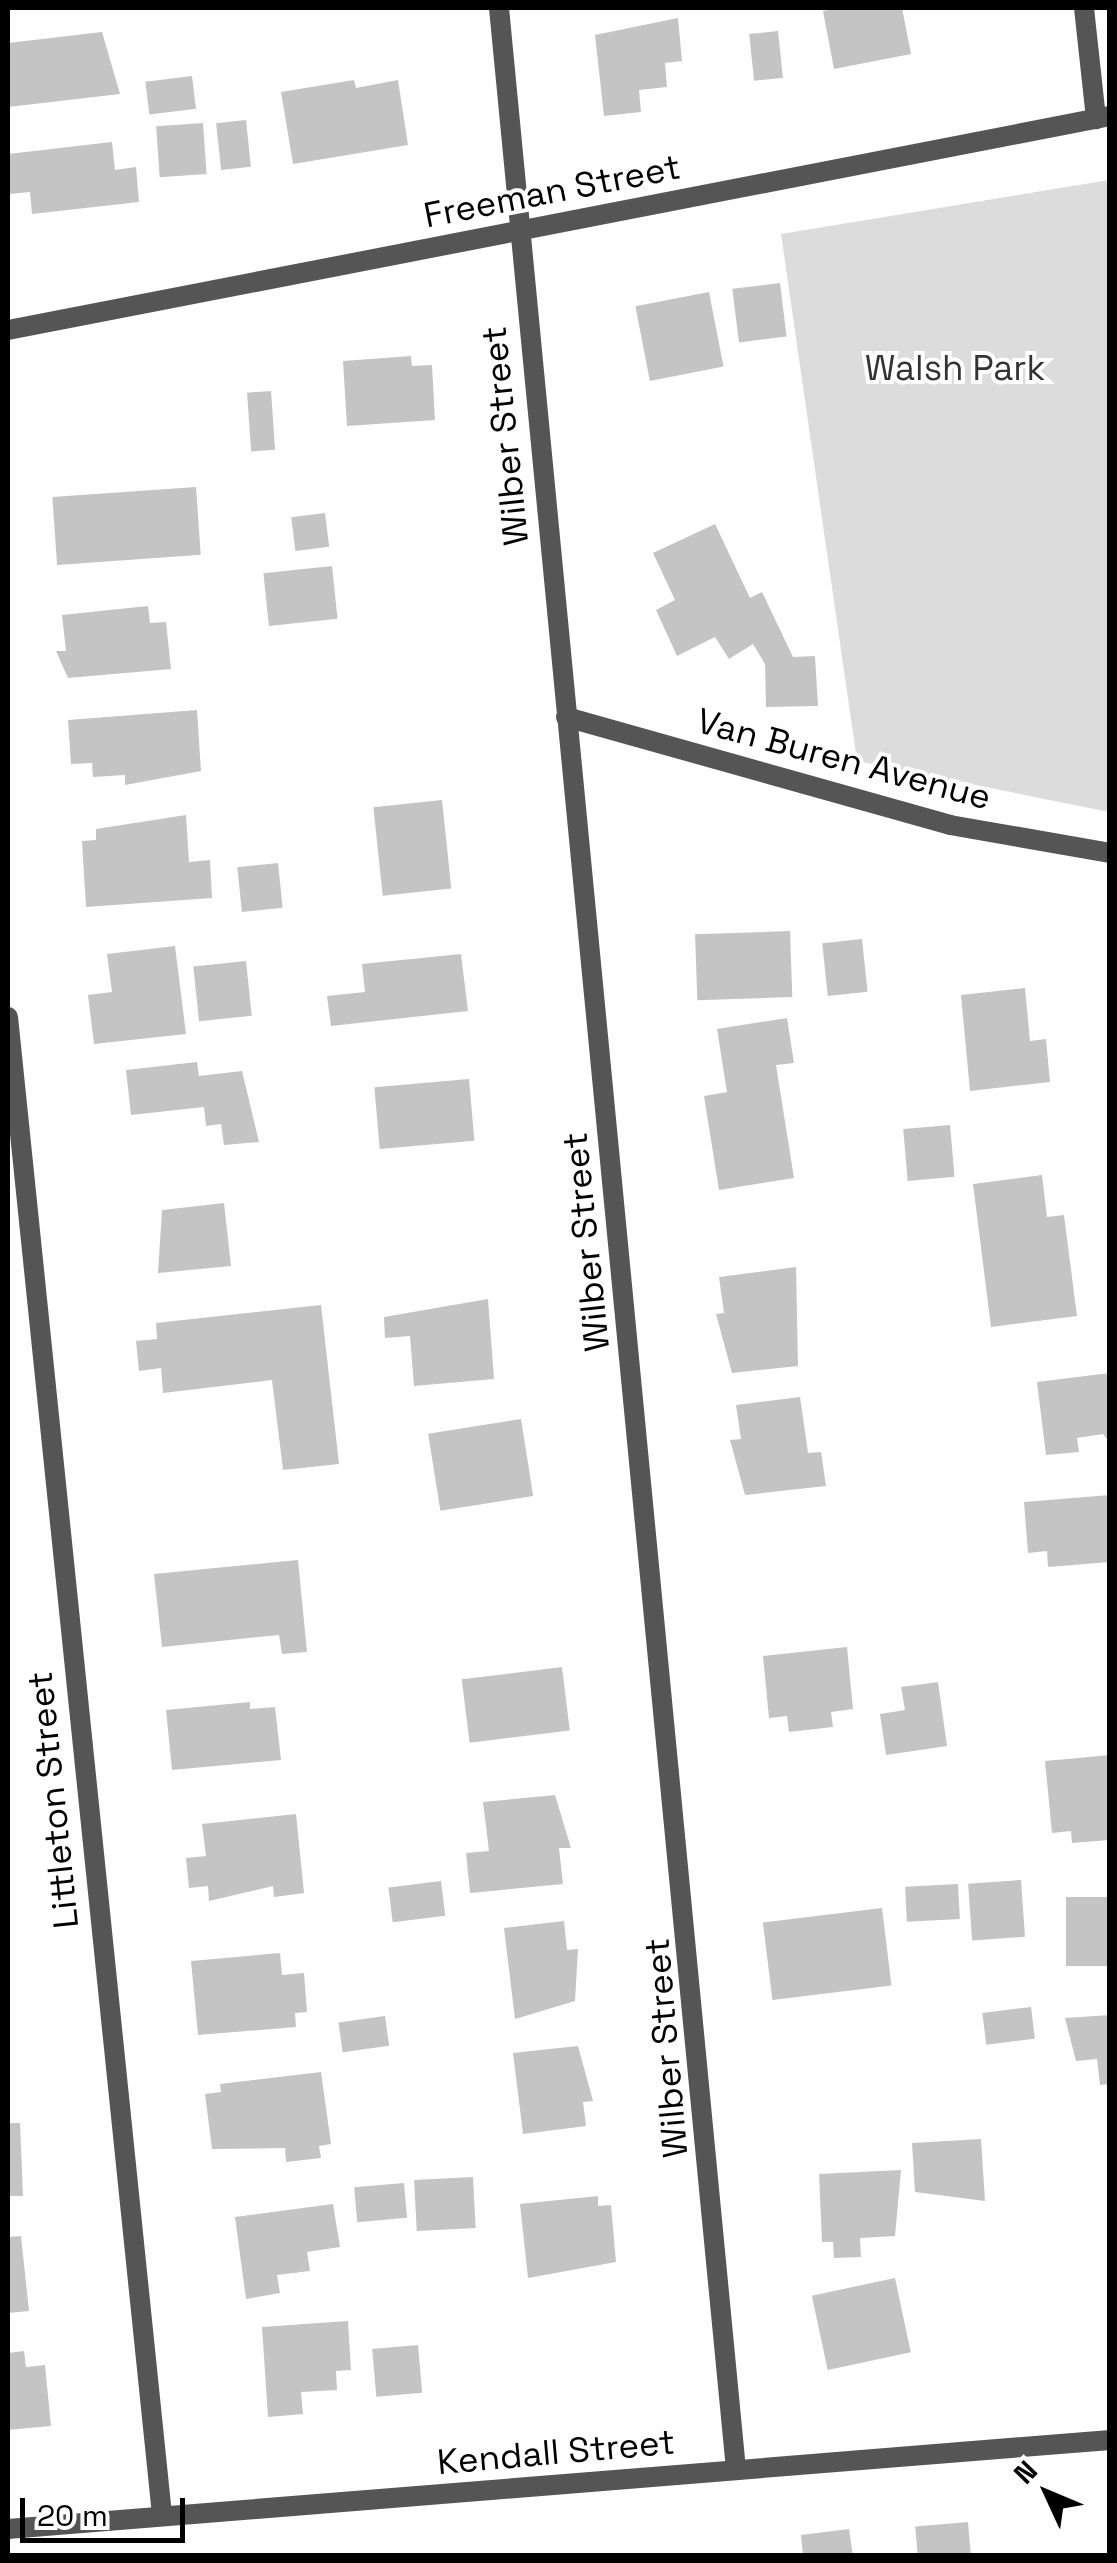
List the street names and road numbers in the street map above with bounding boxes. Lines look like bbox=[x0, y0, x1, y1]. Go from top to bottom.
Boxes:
street label: Freeman Street bbox=[420, 146, 684, 236]
street label: Wilber Street bbox=[473, 324, 537, 548]
street label: Van Buren Avenue bbox=[692, 700, 996, 818]
street label: Wilber Street bbox=[554, 1130, 618, 1354]
street label: Littleton Street bbox=[19, 1669, 87, 1931]
street label: Wilber Street bbox=[635, 1936, 697, 2160]
street label: Kendall Street bbox=[435, 2421, 677, 2483]

